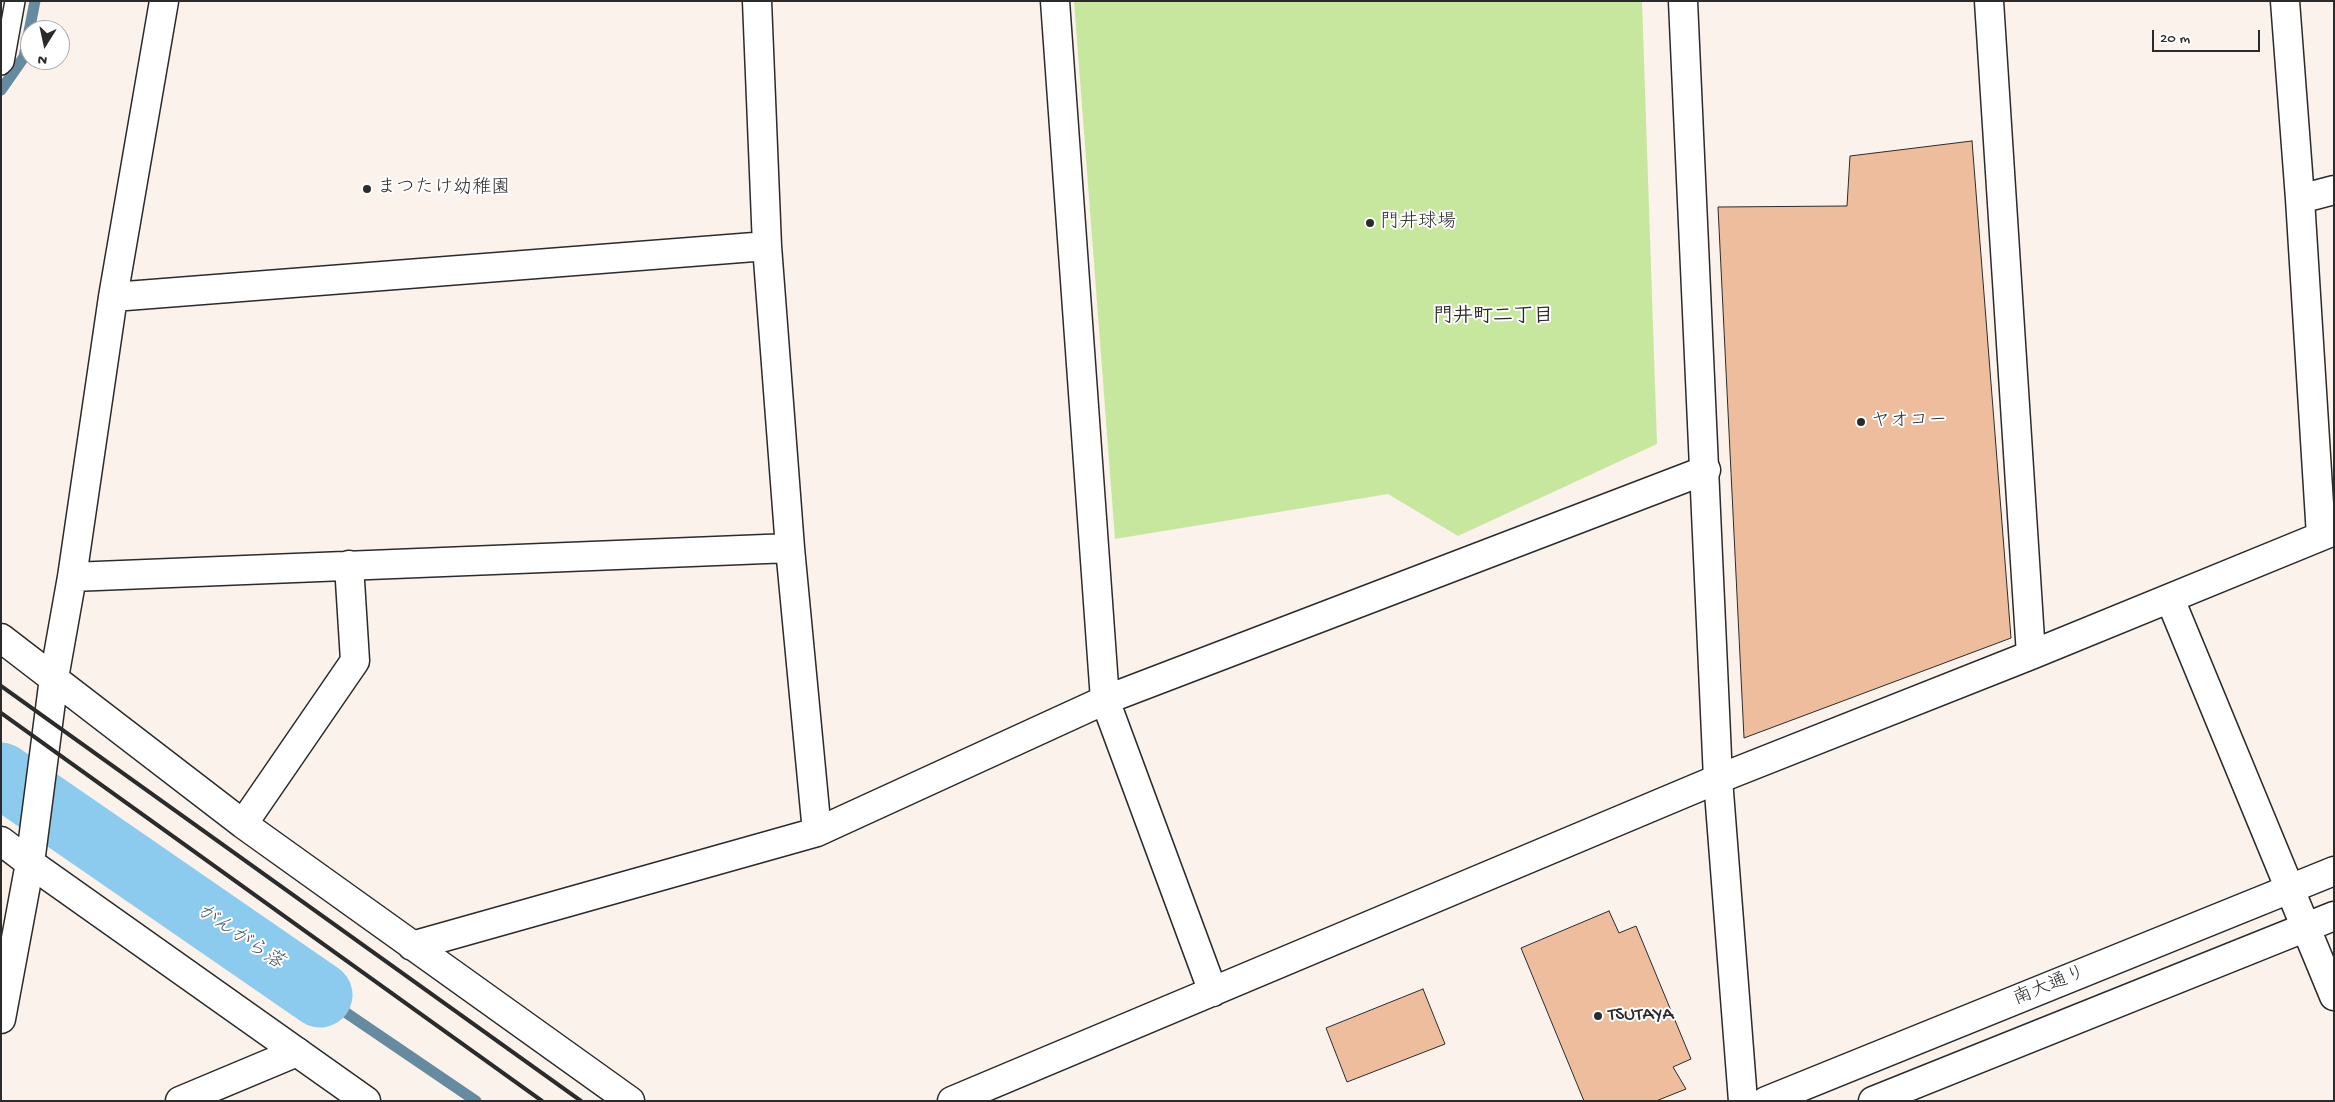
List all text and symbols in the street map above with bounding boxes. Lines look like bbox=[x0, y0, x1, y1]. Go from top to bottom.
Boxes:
north arrow bbox=[20, 20, 70, 70]
scale bar bbox=[2155, 20, 2262, 52]
text: 20 m bbox=[2160, 30, 2190, 48]
text: N bbox=[37, 50, 48, 68]
place label: まつたけ幼稚園 bbox=[377, 178, 510, 200]
marker: まつたけ幼稚園 bbox=[361, 183, 373, 195]
place label: 門井球場 bbox=[1380, 212, 1456, 234]
marker: 門井球場 bbox=[1364, 217, 1376, 229]
district label: 門井町二丁目 bbox=[1433, 306, 1553, 330]
place label: ヤオコー bbox=[1871, 411, 1947, 433]
marker: ヤオコー bbox=[1855, 416, 1867, 428]
water label: がんがら落 bbox=[191, 900, 287, 976]
street label: 南大通り bbox=[2010, 962, 2090, 1012]
place label: TSUTAYA bbox=[1608, 1005, 1674, 1027]
marker: TSUTAYA bbox=[1592, 1010, 1604, 1022]

